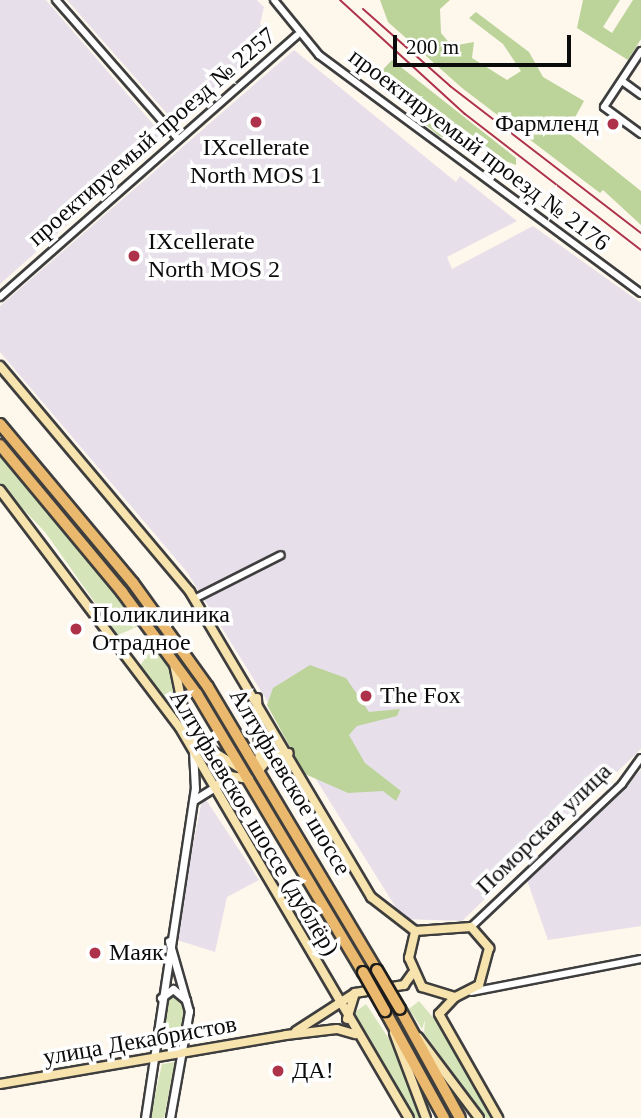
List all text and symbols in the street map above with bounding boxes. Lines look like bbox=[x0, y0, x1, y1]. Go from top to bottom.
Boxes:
scale bar bbox=[396, 21, 574, 65]
street label: проектируемый проезд № 2257 bbox=[22, 22, 282, 252]
text: 200 m bbox=[406, 35, 459, 59]
street label: проектируемый проезд № 2176 bbox=[343, 43, 615, 257]
place label: Фармленд bbox=[495, 110, 599, 138]
marker: IXcellerate North MOS 1 bbox=[248, 114, 264, 130]
marker: Фармленд bbox=[605, 116, 621, 132]
place label: IXcellerate North MOS 1 bbox=[190, 134, 322, 190]
place label: IXcellerate North MOS 2 bbox=[148, 228, 280, 284]
marker: IXcellerate North MOS 2 bbox=[126, 248, 142, 264]
place label: Поликлиника Отрадное bbox=[92, 601, 230, 657]
marker: Поликлиника Отрадное bbox=[66, 619, 86, 639]
place label: The Fox bbox=[380, 682, 461, 710]
street label: Алтуфьевское шоссе bbox=[223, 683, 357, 881]
street label: Алтуфьевское шоссе (дублёр) bbox=[163, 685, 345, 961]
marker: The Fox bbox=[358, 688, 374, 704]
street label: Поморская улица bbox=[470, 757, 618, 901]
place label: Маяк bbox=[109, 939, 164, 967]
marker: Маяк bbox=[87, 945, 103, 961]
street label: улица Декабристов bbox=[41, 1010, 239, 1072]
place label: ДА! bbox=[292, 1057, 334, 1085]
marker: ДА! bbox=[270, 1063, 286, 1079]

